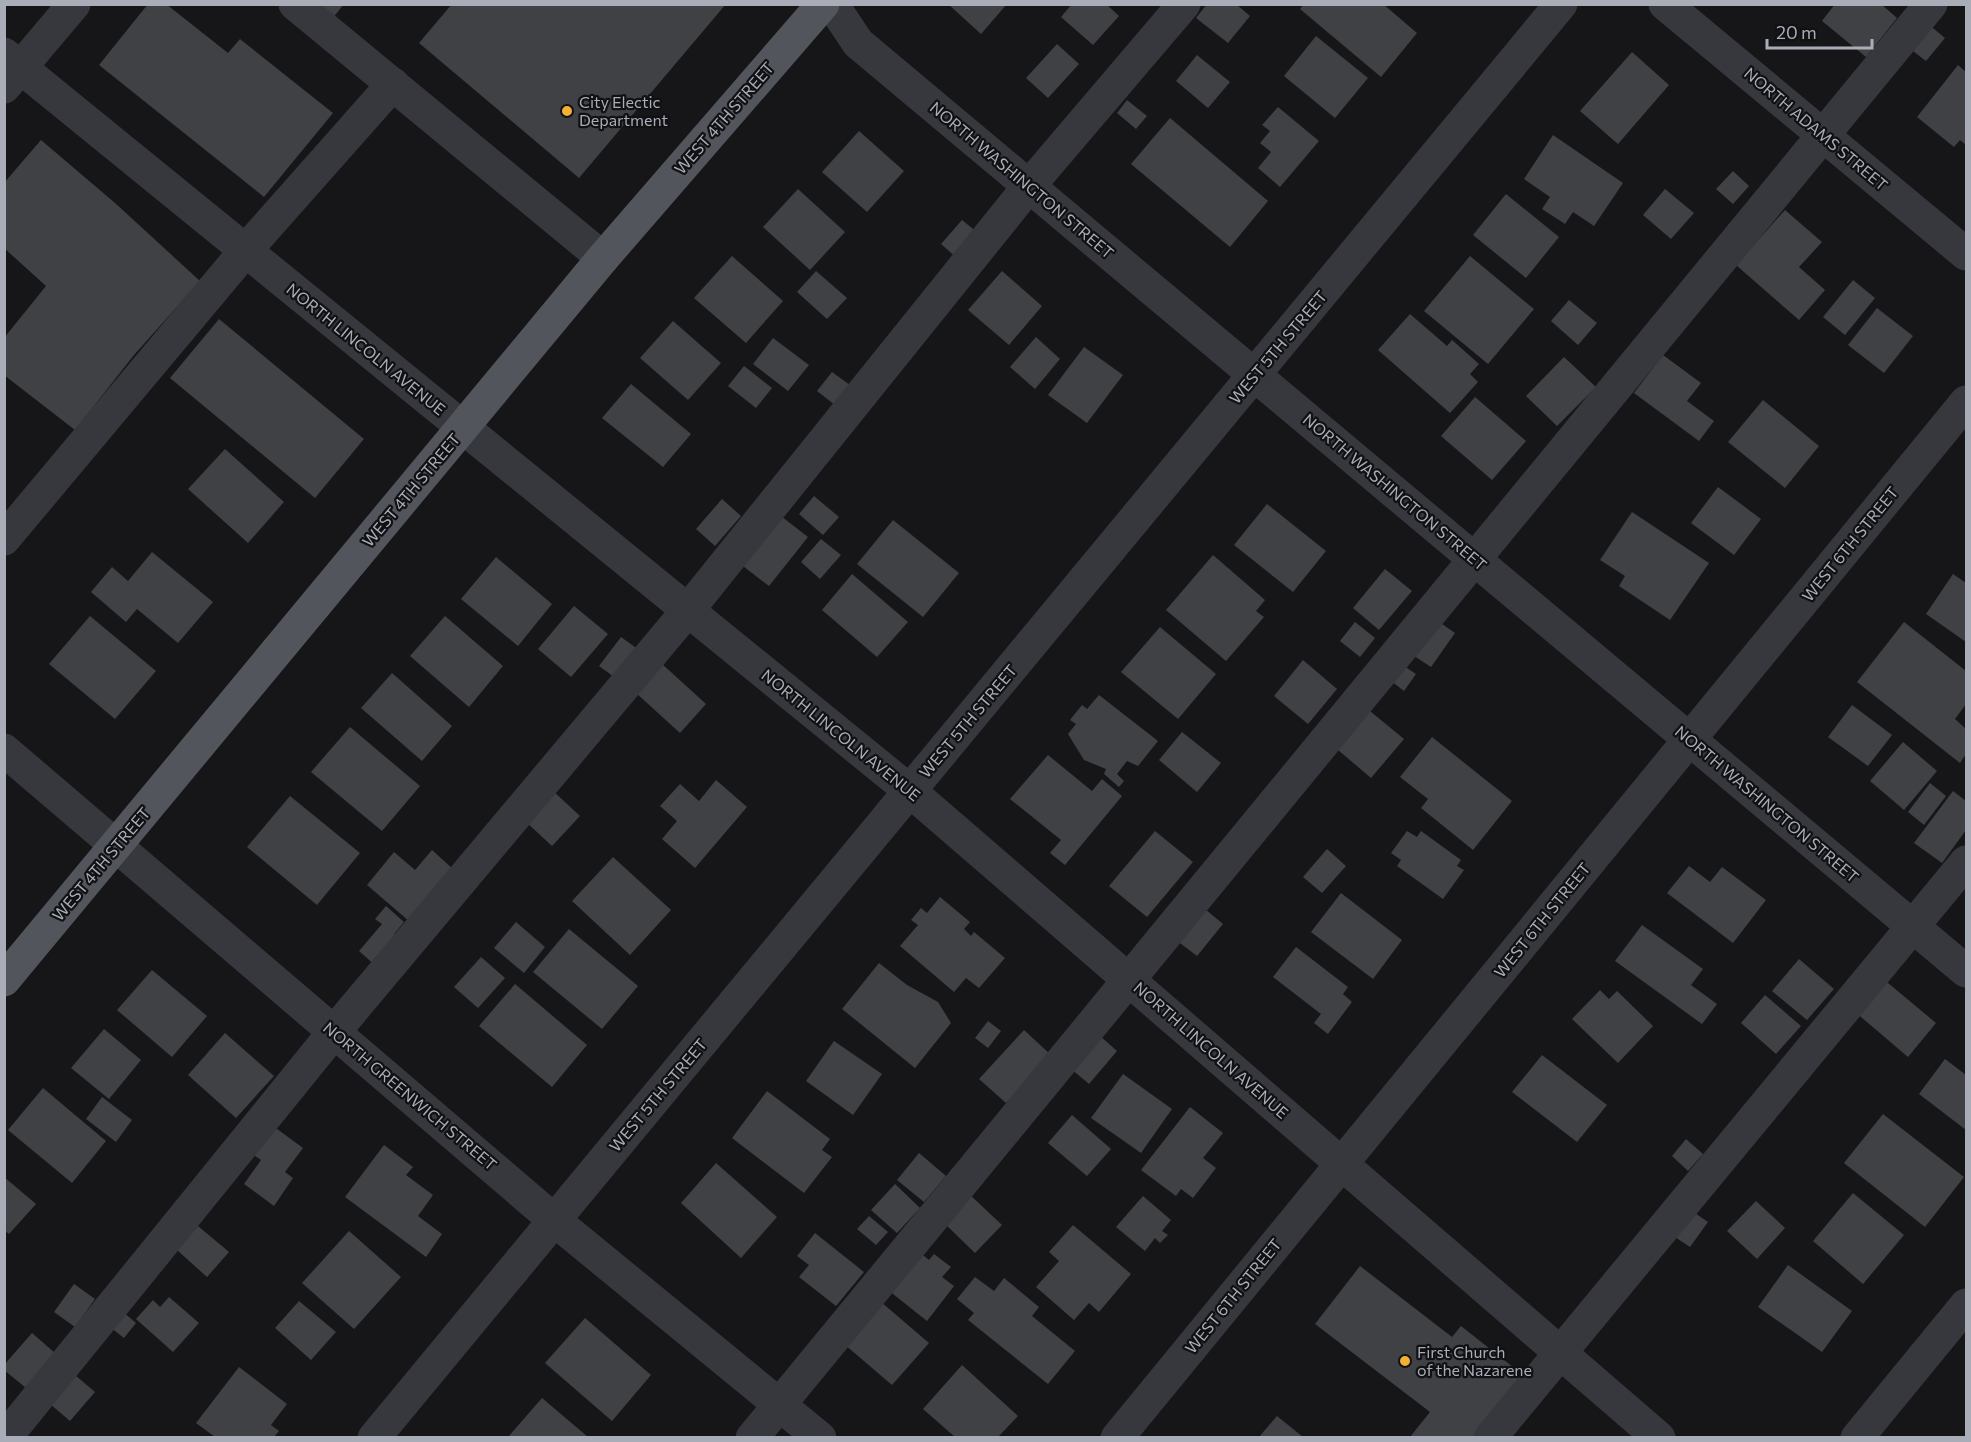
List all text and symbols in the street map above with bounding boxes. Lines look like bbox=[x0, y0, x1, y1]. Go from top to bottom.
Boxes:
scale bar bbox=[1767, 12, 1872, 50]
text: 20 m bbox=[1776, 21, 1817, 43]
street label: WEST 4TH STREET bbox=[670, 58, 777, 177]
street label: NORTH ADAMS STREET bbox=[1741, 63, 1892, 194]
place label: City Electic Department bbox=[579, 92, 669, 129]
street label: NORTH WASHINGTON STREET bbox=[927, 97, 1118, 262]
marker: City Electic Department bbox=[560, 104, 574, 118]
street label: NORTH LINCOLN AVENUE bbox=[283, 279, 449, 418]
street label: WEST 5TH STREET bbox=[1225, 286, 1330, 407]
street label: NORTH WASHINGTON STREET bbox=[1300, 409, 1491, 574]
street label: WEST 4TH STREET bbox=[358, 429, 464, 550]
street label: WEST 6TH STREET bbox=[1797, 482, 1902, 605]
street label: WEST 5TH STREET bbox=[915, 660, 1020, 781]
street label: NORTH LINCOLN AVENUE bbox=[758, 665, 924, 804]
street label: NORTH WASHINGTON STREET bbox=[1672, 721, 1863, 886]
street label: WEST 4TH STREET bbox=[48, 803, 154, 924]
street label: WEST 6TH STREET bbox=[1489, 858, 1594, 981]
street label: NORTH LINCOLN AVENUE bbox=[1130, 977, 1292, 1122]
street label: NORTH GREENWICH STREET bbox=[320, 1017, 501, 1174]
street label: WEST 5TH STREET bbox=[605, 1034, 710, 1155]
street label: WEST 6TH STREET bbox=[1180, 1234, 1285, 1357]
place label: First Church of the Nazarene bbox=[1417, 1342, 1532, 1379]
marker: First Church of the Nazarene bbox=[1398, 1354, 1412, 1368]

